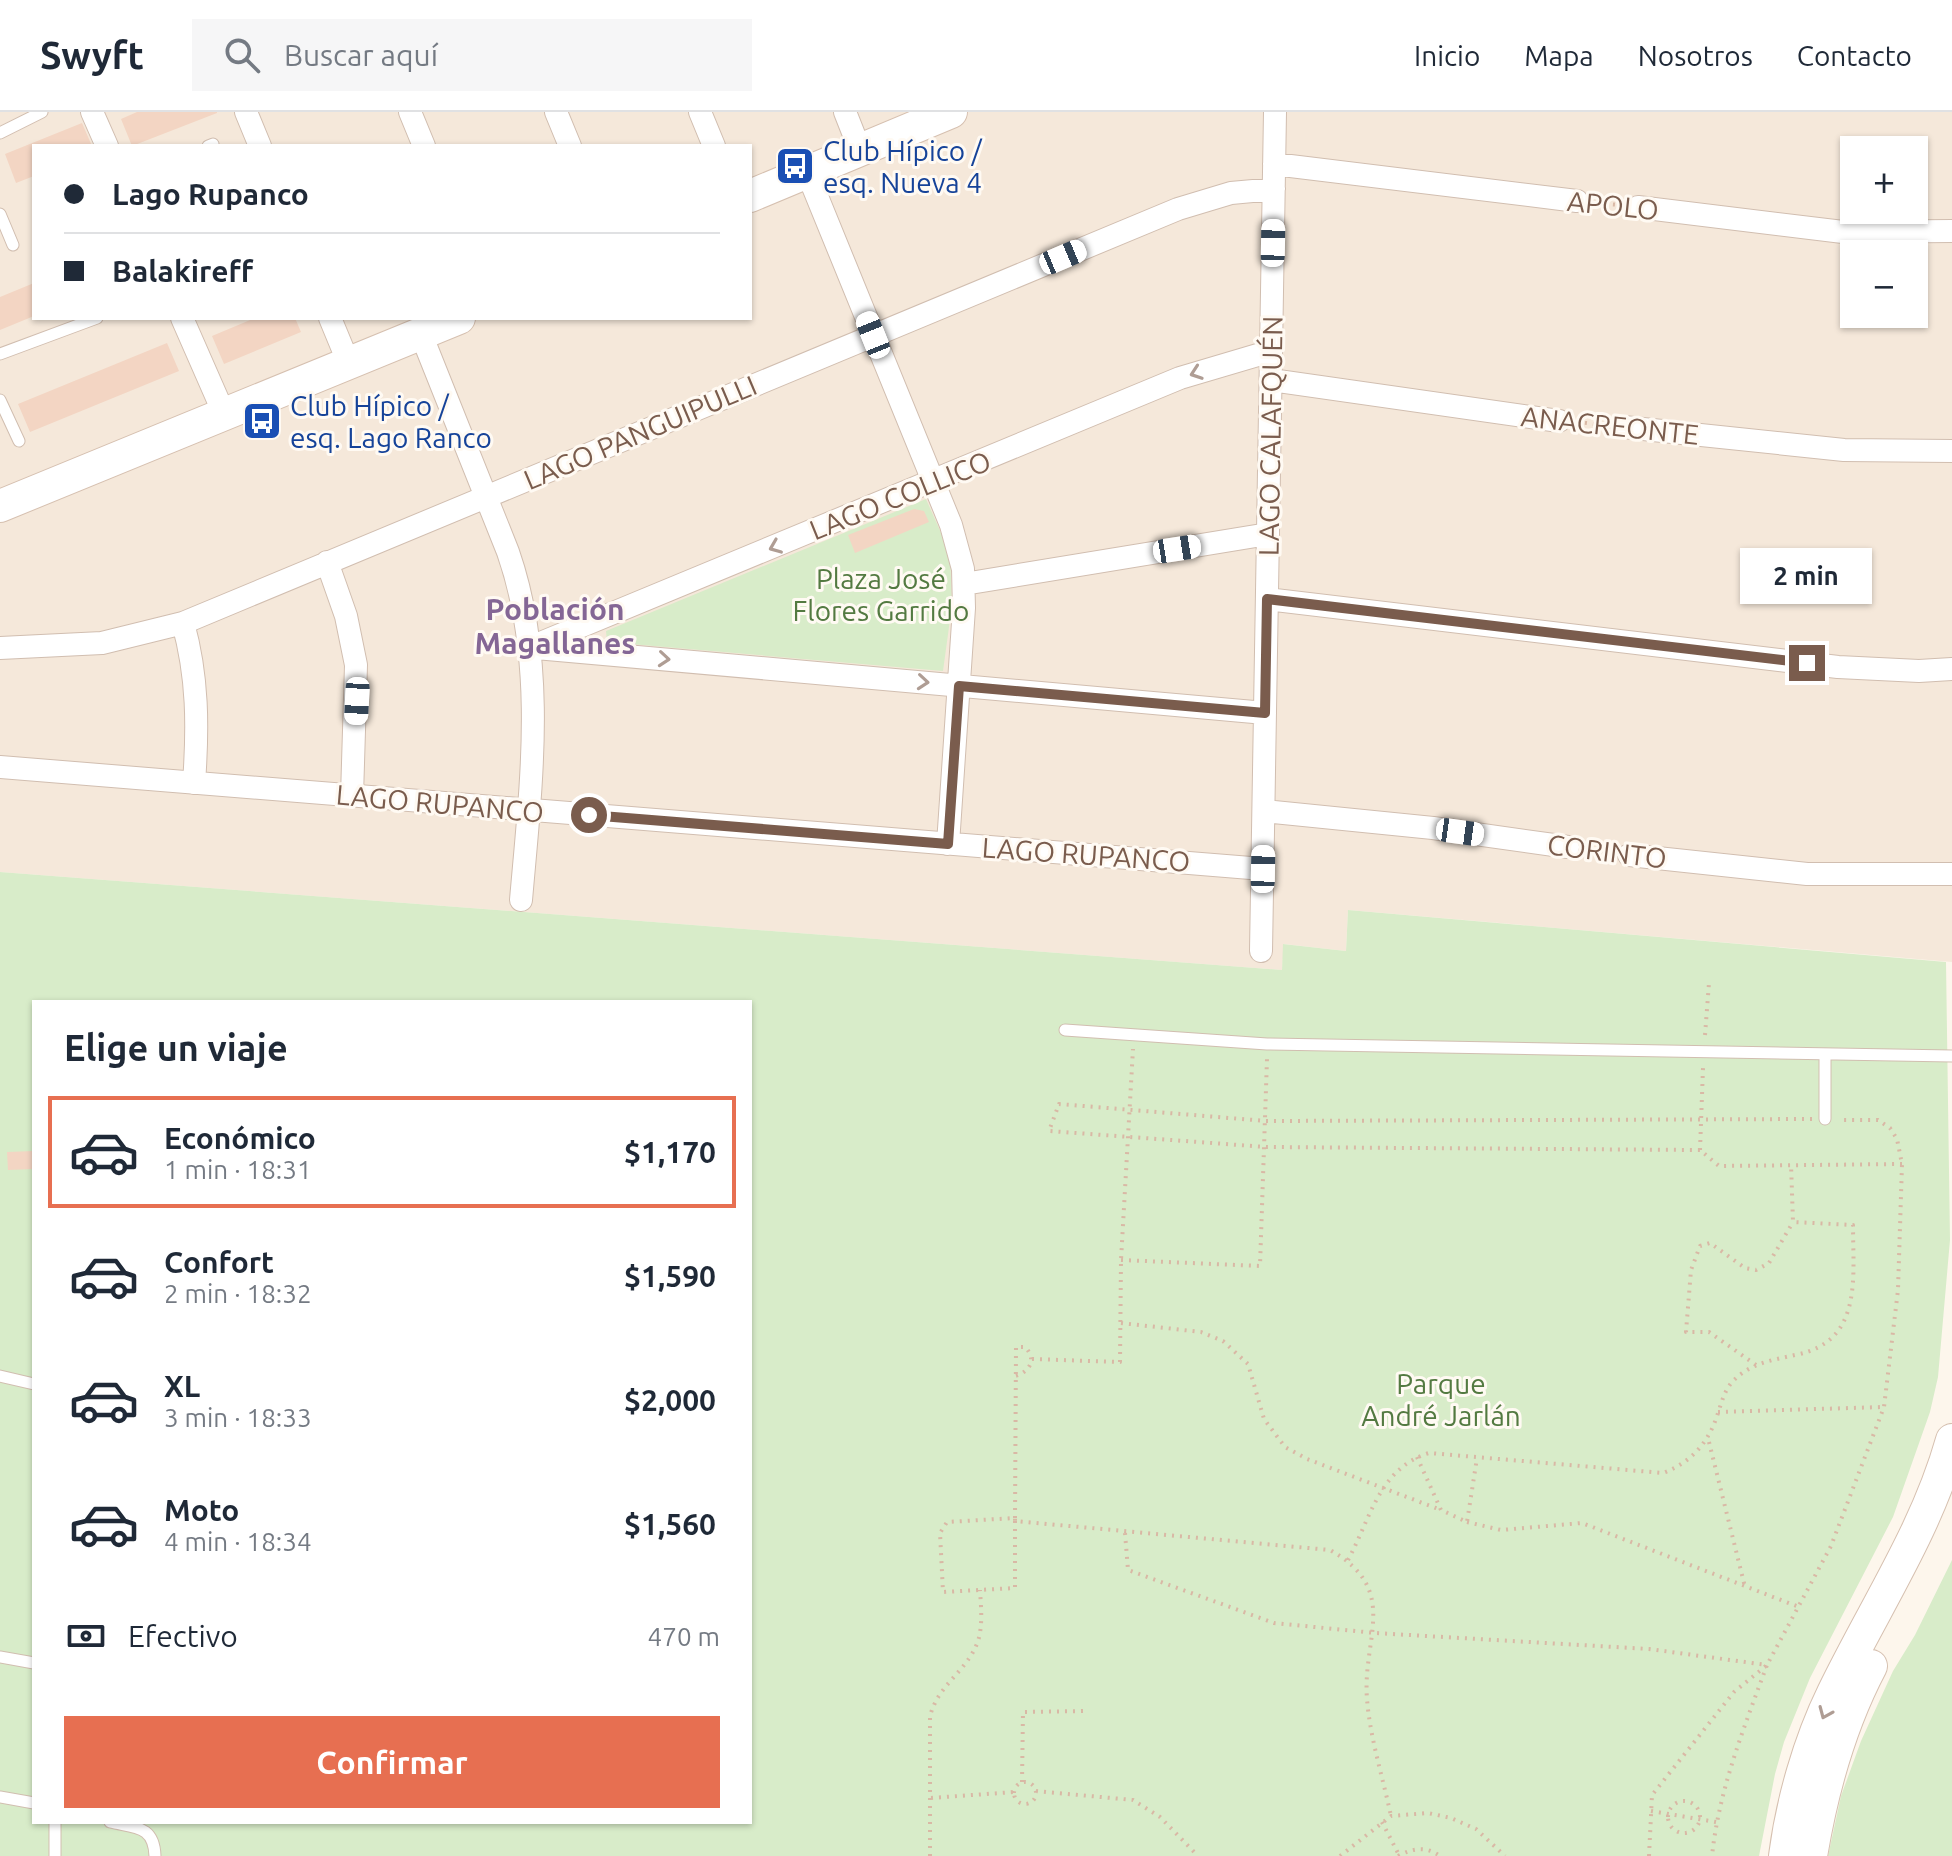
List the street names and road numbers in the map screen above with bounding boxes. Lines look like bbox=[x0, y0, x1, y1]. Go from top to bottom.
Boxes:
street label: APOLO bbox=[1566, 185, 1660, 225]
street label: LAGO CALAFQUÉN bbox=[1251, 316, 1288, 556]
street label: LAGO PANGUIPULLI bbox=[519, 369, 761, 495]
street label: ANACREONTE bbox=[1519, 400, 1701, 450]
street label: LAGO COLLICO bbox=[805, 445, 995, 545]
street label: LAGO RUPANCO bbox=[335, 778, 545, 828]
street label: CORINTO bbox=[1546, 828, 1668, 874]
street label: LAGO RUPANCO bbox=[981, 831, 1191, 877]

